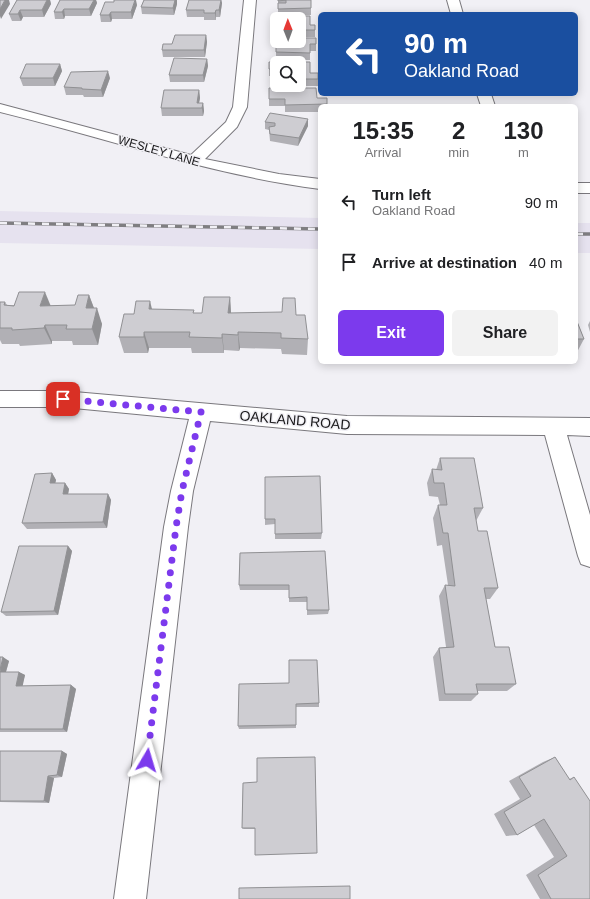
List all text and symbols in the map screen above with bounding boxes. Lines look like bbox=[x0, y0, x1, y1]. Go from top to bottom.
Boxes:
north arrow bbox=[270, 12, 306, 48]
map controls bbox=[270, 12, 306, 92]
icon: left bbox=[338, 28, 390, 80]
text: 90 m bbox=[404, 28, 468, 59]
button: search bbox=[270, 56, 306, 92]
text: Oakland Road bbox=[404, 61, 519, 81]
text: 15:35 bbox=[352, 117, 414, 144]
text: 2 bbox=[452, 117, 465, 144]
text: 130 bbox=[504, 117, 544, 144]
street label: WESLEY LANE bbox=[116, 133, 202, 169]
text: Arrival bbox=[365, 145, 402, 160]
text: min bbox=[448, 145, 469, 160]
text: m bbox=[518, 145, 529, 160]
text: Turn left bbox=[372, 186, 431, 203]
icon: left bbox=[338, 191, 360, 213]
text: 90 m bbox=[525, 194, 558, 211]
text: Oakland Road bbox=[372, 203, 455, 218]
icon: arrive bbox=[338, 251, 360, 273]
text: Arrive at destination bbox=[372, 254, 517, 271]
text: 40 m bbox=[529, 254, 562, 271]
button: Exit bbox=[338, 310, 444, 356]
button: Share bbox=[452, 310, 558, 356]
pin bbox=[46, 382, 80, 416]
icon: arrive bbox=[52, 388, 74, 410]
street label: OAKLAND ROAD bbox=[239, 407, 351, 433]
position arrow bbox=[126, 739, 168, 781]

